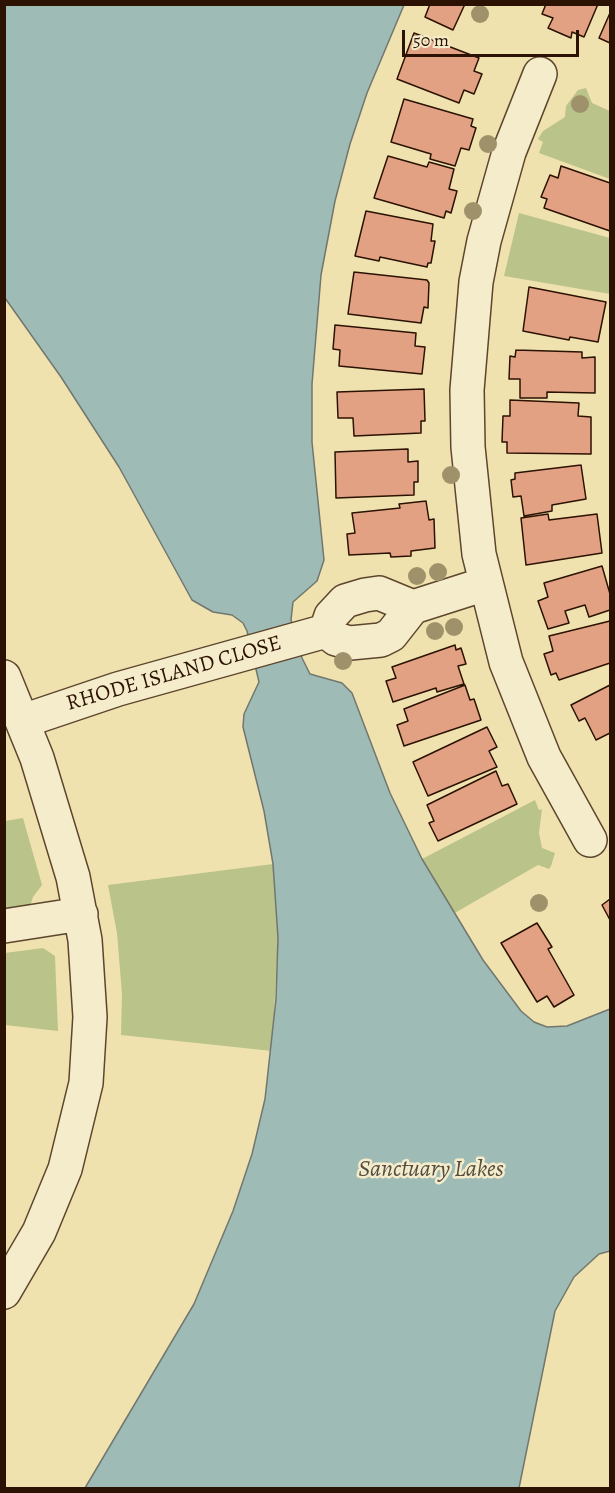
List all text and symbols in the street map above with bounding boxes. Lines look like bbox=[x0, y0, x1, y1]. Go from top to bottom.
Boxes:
scale bar bbox=[405, 18, 582, 56]
text: 50 m bbox=[413, 28, 449, 52]
street label: RHODE ISLAND CLOSE bbox=[63, 631, 285, 717]
water label: Sanctuary Lakes bbox=[358, 1156, 504, 1184]

